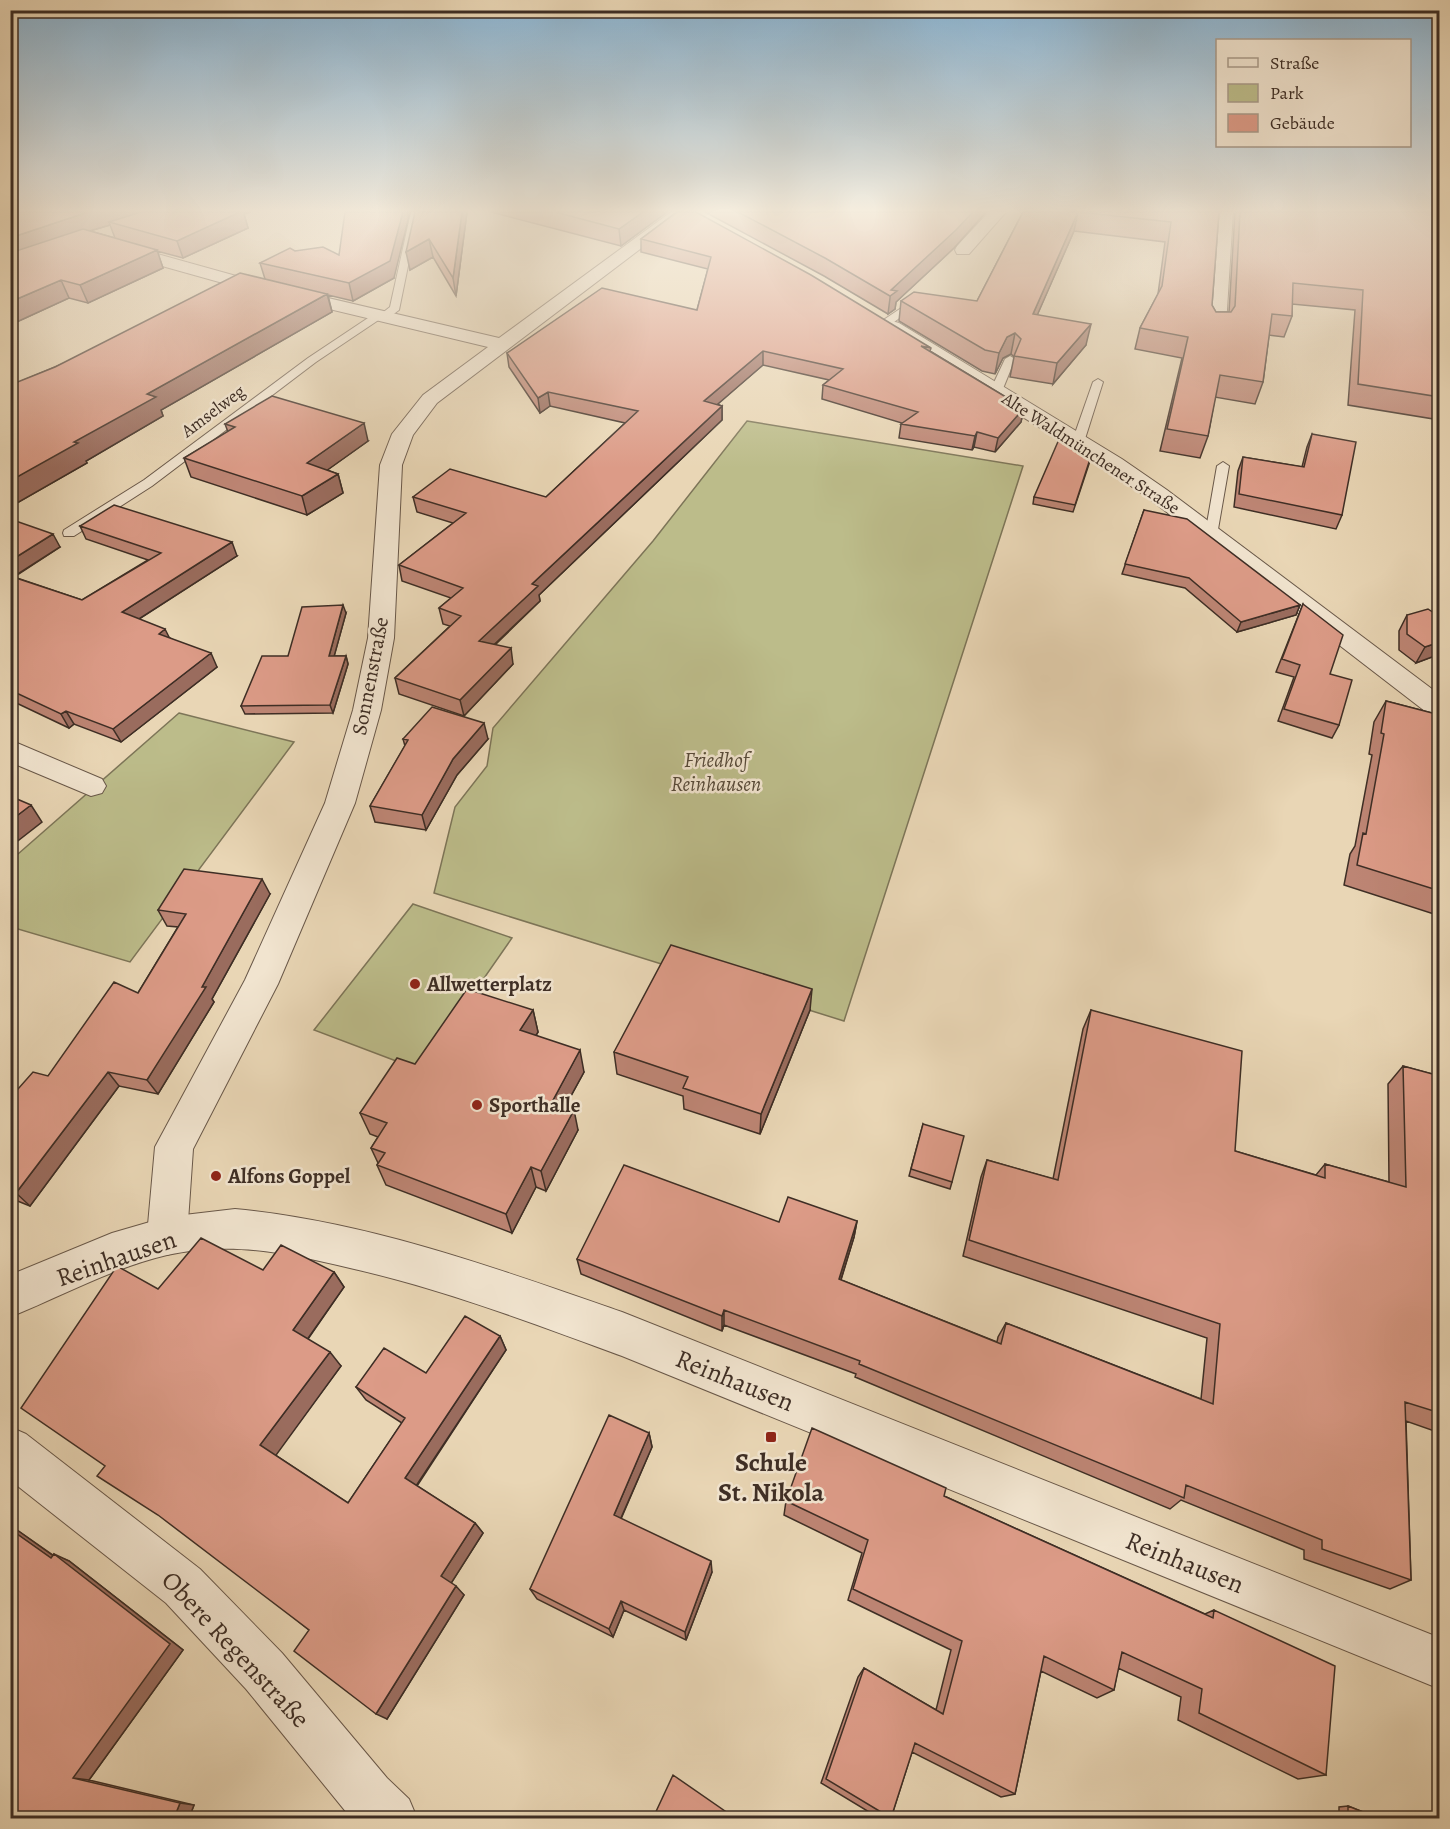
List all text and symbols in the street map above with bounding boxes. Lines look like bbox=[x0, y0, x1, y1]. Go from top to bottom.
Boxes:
legend bbox=[1216, 39, 1411, 147]
text: Straße bbox=[1270, 51, 1319, 75]
text: Park bbox=[1270, 81, 1304, 105]
text: Gebäude bbox=[1270, 111, 1335, 135]
street label: Amselweg bbox=[175, 379, 250, 443]
street label: Alte Waldmünchener Straße bbox=[997, 386, 1185, 520]
street label: Sonnenstraße bbox=[345, 614, 395, 738]
park label: Friedhof Reinhausen bbox=[671, 746, 761, 798]
place label: Allwetterplatz bbox=[426, 970, 552, 998]
marker: Allwetterplatz bbox=[408, 977, 422, 991]
place label: Sporthalle bbox=[489, 1091, 581, 1119]
marker: Sporthalle bbox=[470, 1098, 484, 1112]
place label: Alfons Goppel bbox=[227, 1162, 351, 1190]
marker: Alfons Goppel bbox=[209, 1169, 223, 1183]
street label: Reinhausen bbox=[51, 1222, 181, 1295]
street label: Reinhausen bbox=[670, 1341, 799, 1420]
marker: Schule St. Nikola bbox=[764, 1430, 778, 1444]
place label: Schule St. Nikola bbox=[718, 1445, 824, 1510]
street label: Reinhausen bbox=[1120, 1523, 1249, 1602]
street label: Obere Regenstraße bbox=[154, 1563, 318, 1735]

